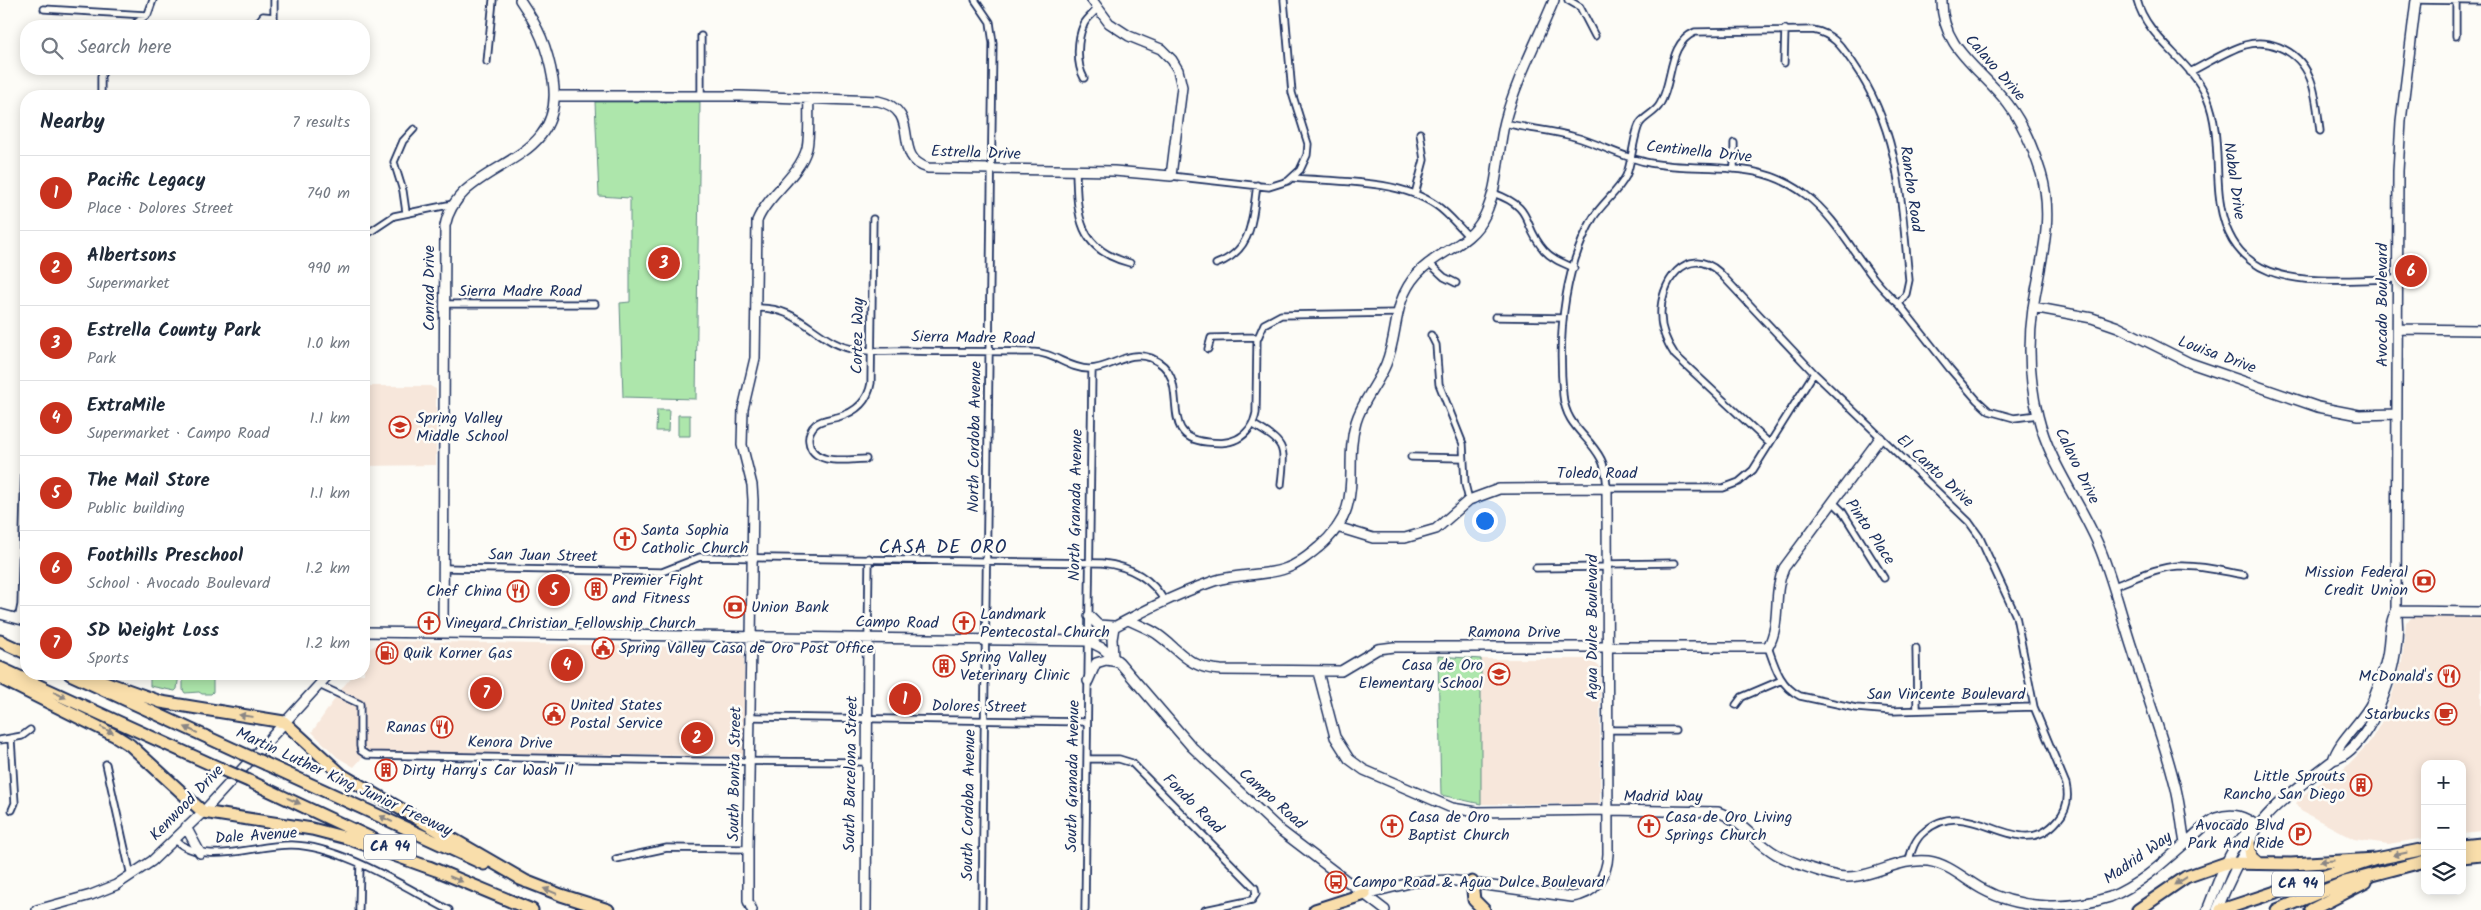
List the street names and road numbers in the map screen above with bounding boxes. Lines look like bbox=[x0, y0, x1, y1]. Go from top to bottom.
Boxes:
street label: Calavo Drive bbox=[1959, 29, 2031, 107]
street label: Centinella Drive bbox=[1645, 134, 1753, 170]
street label: Estrella Drive bbox=[931, 139, 1021, 167]
street label: Nabal Drive bbox=[2216, 141, 2252, 221]
street label: Rancho Road bbox=[1893, 144, 1930, 235]
street label: Avocado Boulevard bbox=[2370, 242, 2395, 367]
street label: Conrad Drive bbox=[417, 245, 442, 331]
street label: Sierra Madre Road bbox=[458, 279, 583, 304]
street label: Cortez Way bbox=[845, 297, 871, 374]
street label: Sierra Madre Road bbox=[911, 324, 1036, 352]
street label: Louisa Drive bbox=[2174, 329, 2260, 381]
street label: North Cordoba Avenue bbox=[961, 361, 989, 513]
street label: Calavo Drive bbox=[2048, 424, 2106, 508]
street label: El Canto Drive bbox=[1890, 428, 1980, 514]
street label: North Granada Avenue bbox=[1062, 429, 1090, 581]
street label: Toledo Road bbox=[1557, 461, 1638, 486]
street label: Pinto Place bbox=[1839, 494, 1901, 570]
street label: San Juan Street bbox=[488, 543, 599, 569]
street label: Agua Dulce Boulevard bbox=[1580, 553, 1605, 700]
street label: Campo Road bbox=[855, 610, 940, 636]
street label: Ramona Drive bbox=[1468, 620, 1560, 645]
street label: San Vincente Boulevard bbox=[1867, 682, 2026, 707]
street label: Dolores Street bbox=[931, 694, 1028, 720]
street label: South Barcelona Street bbox=[837, 695, 865, 852]
street label: South Granada Avenue bbox=[1059, 700, 1087, 852]
street label: South Bonita Street bbox=[721, 705, 749, 842]
street label: Martin Luther King Junior Freeway bbox=[231, 721, 457, 844]
street label: South Cordoba Avenue bbox=[955, 729, 983, 881]
street label: Kenora Drive bbox=[467, 730, 553, 756]
street label: Kenwood Drive bbox=[144, 759, 230, 847]
street label: Campo Road bbox=[1233, 762, 1312, 837]
street label: Fondo Road bbox=[1157, 768, 1230, 841]
street label: Madrid Way bbox=[1623, 784, 1703, 809]
street label: Dale Avenue bbox=[214, 821, 298, 851]
street label: Madrid Way bbox=[2098, 825, 2178, 891]
road number: CA 94 bbox=[364, 834, 416, 860]
road number: CA 94 bbox=[2272, 872, 2324, 896]

